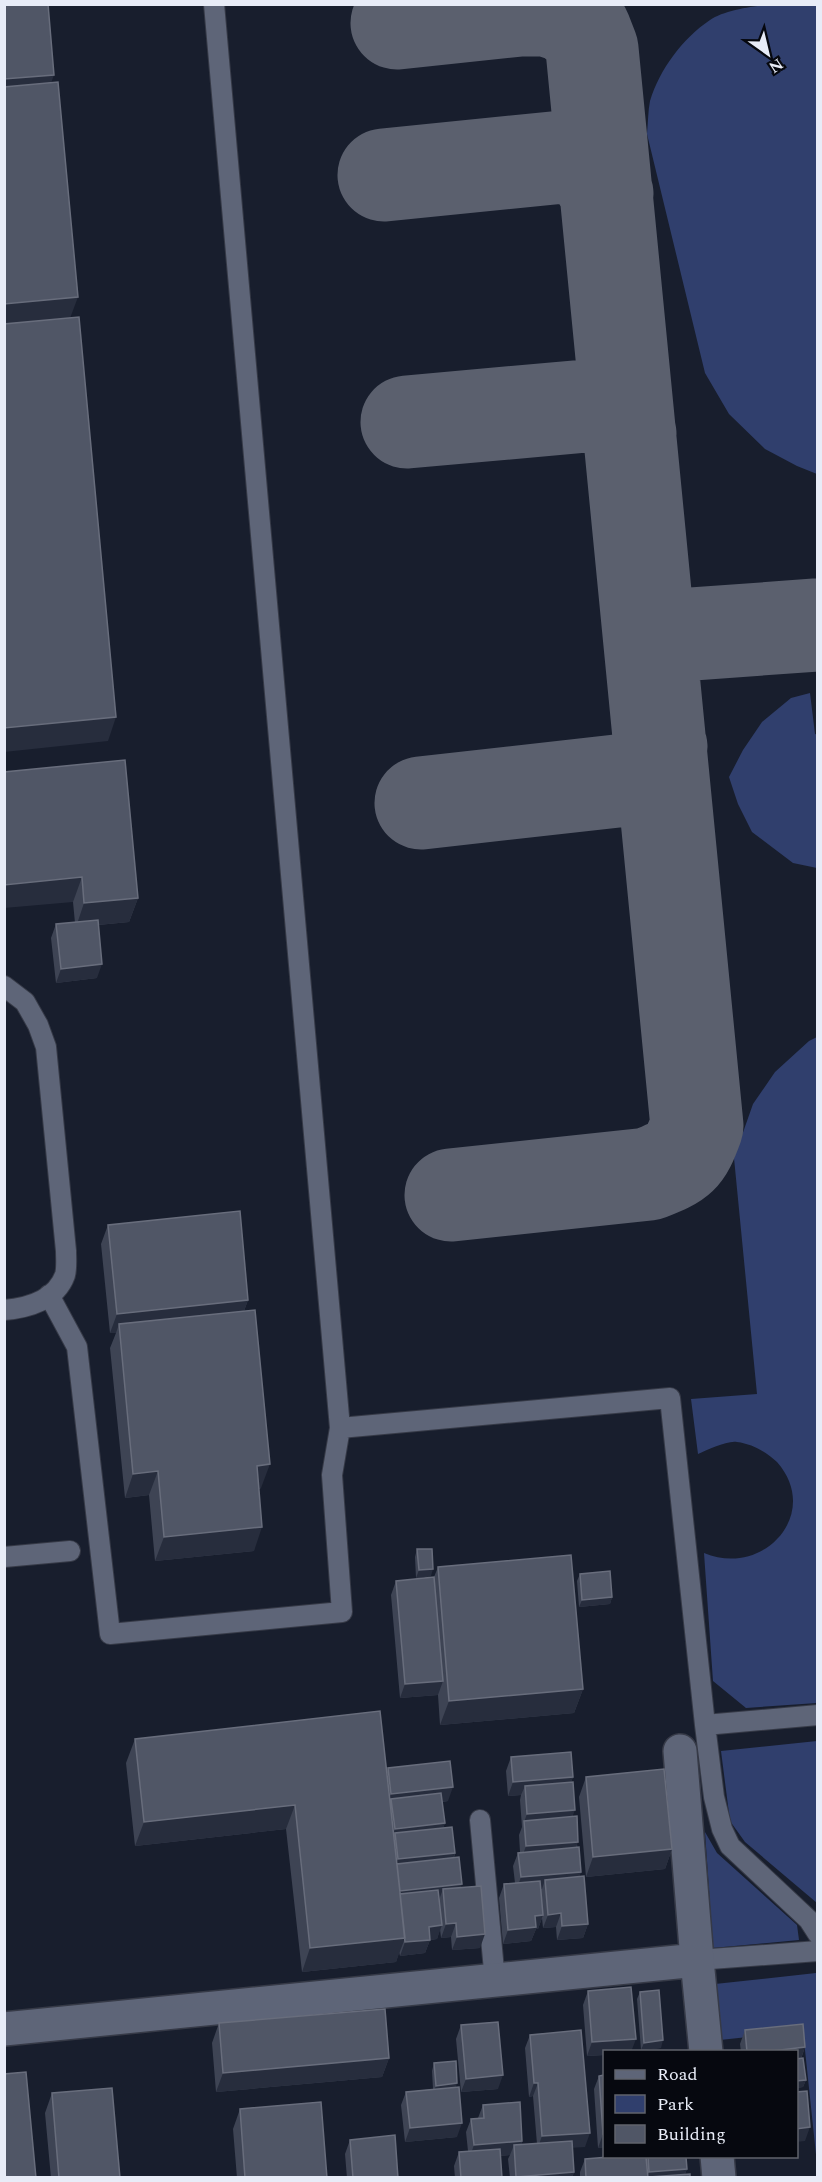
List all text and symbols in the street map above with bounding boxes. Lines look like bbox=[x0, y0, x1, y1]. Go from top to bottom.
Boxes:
north arrow bbox=[738, 24, 798, 84]
text: N bbox=[764, 52, 788, 79]
legend bbox=[603, 2050, 798, 2158]
text: Road bbox=[657, 2061, 698, 2088]
text: Park bbox=[657, 2091, 694, 2118]
text: Building bbox=[657, 2121, 726, 2148]

